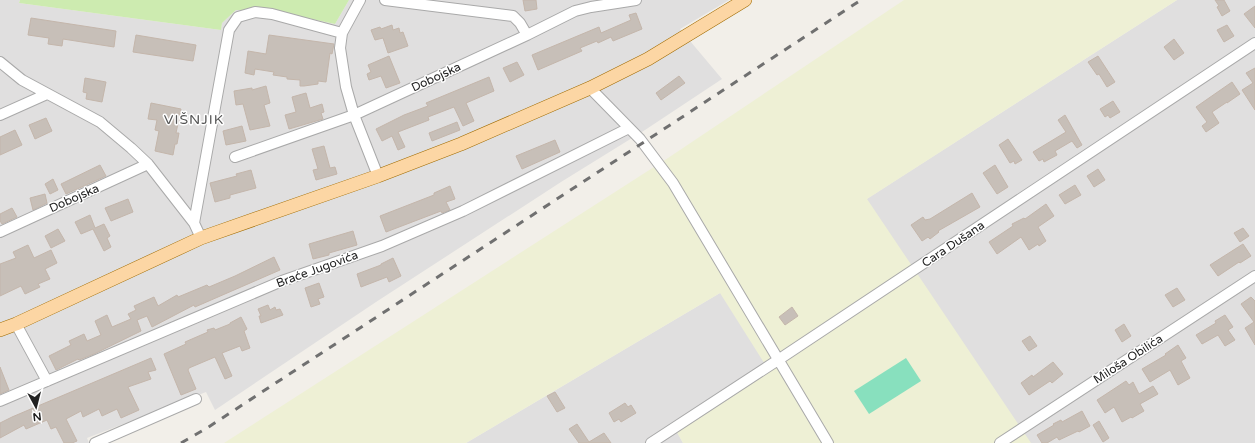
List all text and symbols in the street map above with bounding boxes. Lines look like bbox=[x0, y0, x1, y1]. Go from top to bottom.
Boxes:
street label: Dobojska bbox=[409, 59, 463, 95]
district label: VIŠNJIK bbox=[164, 111, 224, 128]
street label: Dobojska bbox=[47, 181, 101, 215]
street label: Cara Dušana bbox=[919, 218, 987, 270]
street label: Braće Jugovića bbox=[274, 248, 360, 290]
street label: Miloša Obilića bbox=[1091, 331, 1165, 387]
north arrow bbox=[16, 387, 56, 427]
text: N bbox=[32, 409, 42, 423]

